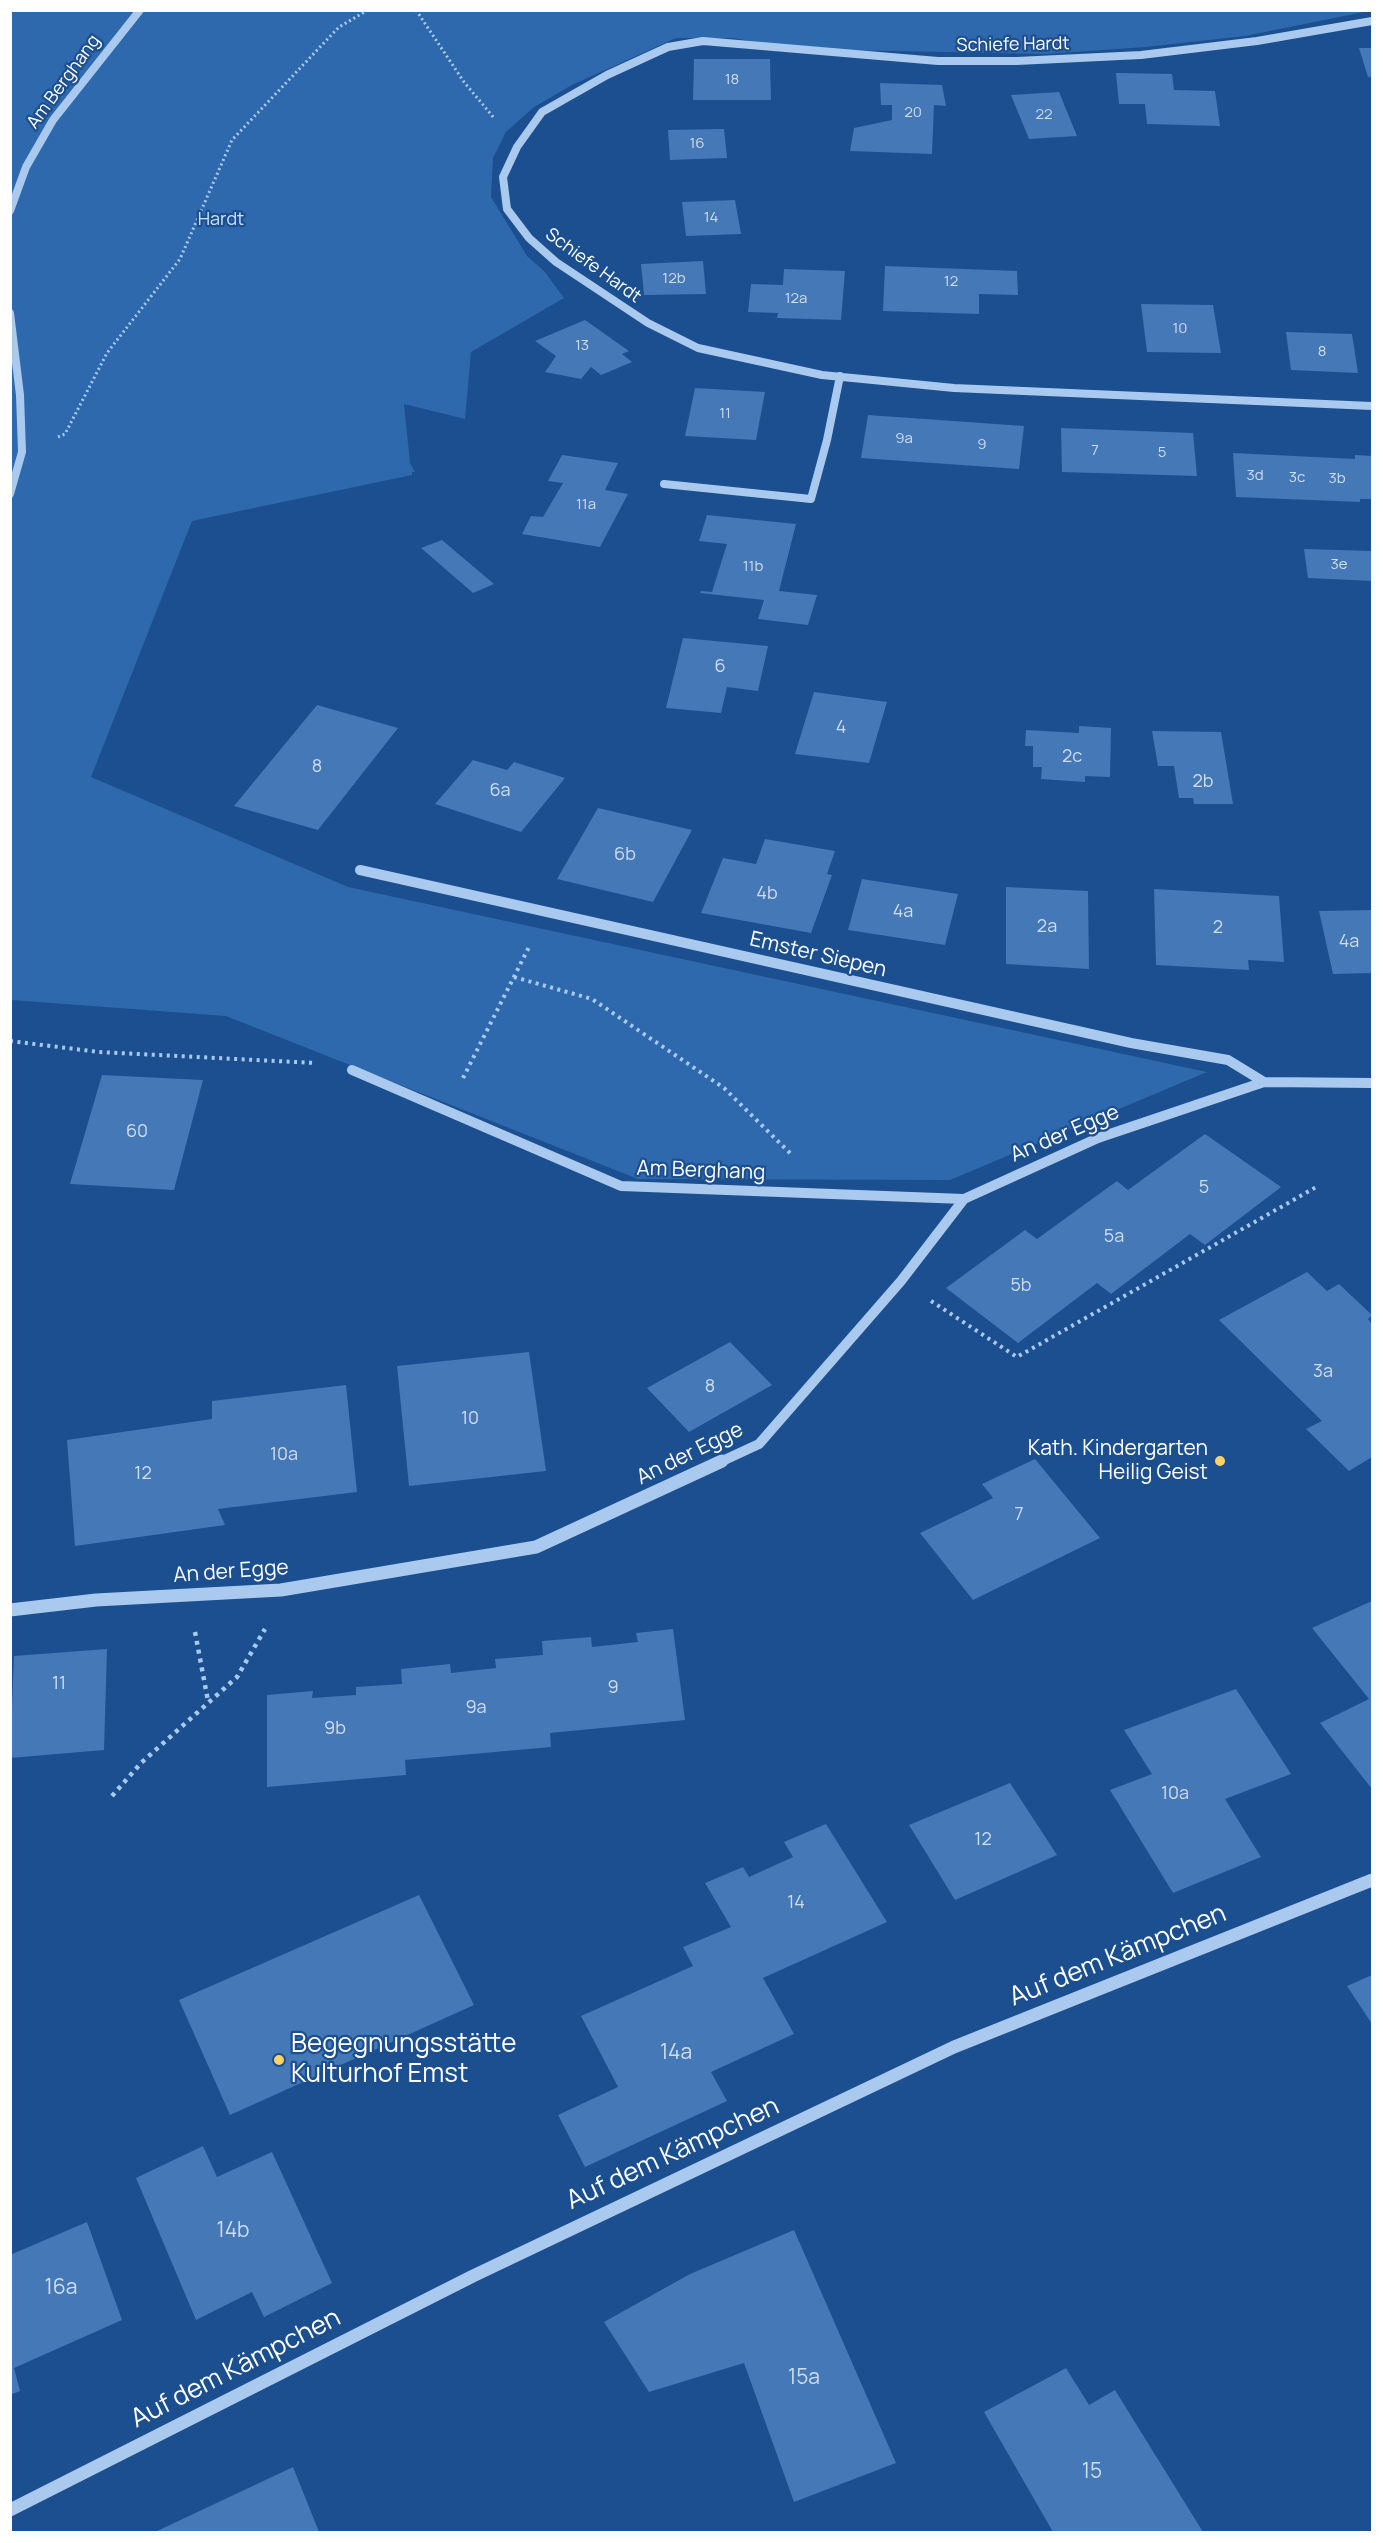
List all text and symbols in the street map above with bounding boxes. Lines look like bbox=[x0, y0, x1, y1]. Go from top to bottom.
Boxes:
street label: Am Berghang bbox=[23, 31, 105, 133]
street label: Schiefe Hardt bbox=[956, 33, 1070, 57]
house number: 18 bbox=[725, 71, 739, 89]
house number: 20 bbox=[904, 104, 922, 122]
house number: 22 bbox=[1035, 106, 1053, 124]
house number: 16 bbox=[689, 135, 705, 153]
park label: Hardt bbox=[198, 209, 244, 231]
house number: 14 bbox=[704, 209, 718, 227]
street label: Schiefe Hardt bbox=[541, 224, 645, 308]
house number: 12b bbox=[662, 270, 686, 288]
house number: 12 bbox=[944, 273, 958, 291]
house number: 12a bbox=[785, 290, 807, 308]
house number: 10 bbox=[1173, 320, 1187, 338]
house number: 13 bbox=[575, 337, 589, 355]
house number: 8 bbox=[1318, 343, 1326, 361]
house number: 11 bbox=[719, 405, 731, 423]
house number: 9a bbox=[895, 430, 913, 448]
house number: 9 bbox=[977, 436, 987, 454]
house number: 7 bbox=[1091, 442, 1099, 460]
house number: 5 bbox=[1158, 444, 1166, 462]
house number: 3d bbox=[1246, 467, 1264, 485]
house number: 3c bbox=[1289, 469, 1305, 487]
house number: 3b bbox=[1328, 470, 1346, 488]
house number: 11a bbox=[576, 496, 596, 514]
house number: 3e bbox=[1330, 556, 1348, 574]
house number: 11b bbox=[743, 558, 763, 576]
house number: 6 bbox=[714, 656, 726, 678]
house number: 4 bbox=[836, 717, 846, 739]
house number: 2c bbox=[1062, 746, 1082, 768]
house number: 8 bbox=[312, 756, 322, 778]
house number: 2b bbox=[1193, 771, 1213, 793]
house number: 6a bbox=[489, 780, 511, 802]
house number: 6b bbox=[614, 844, 636, 866]
house number: 4b bbox=[756, 883, 778, 905]
house number: 4a bbox=[893, 901, 913, 923]
house number: 2a bbox=[1037, 916, 1057, 938]
house number: 2 bbox=[1213, 917, 1223, 939]
street label: Emster Siepen bbox=[747, 927, 889, 983]
house number: 4a bbox=[1339, 931, 1359, 953]
street label: An der Egge bbox=[1007, 1100, 1123, 1168]
house number: 60 bbox=[126, 1121, 148, 1143]
street label: Am Berghang bbox=[636, 1156, 766, 1186]
house number: 5 bbox=[1199, 1177, 1209, 1199]
house number: 5a bbox=[1104, 1226, 1124, 1248]
house number: 5b bbox=[1010, 1275, 1032, 1297]
house number: 3a bbox=[1313, 1361, 1333, 1383]
house number: 8 bbox=[705, 1376, 715, 1398]
house number: 10 bbox=[461, 1408, 479, 1430]
street label: An der Egge bbox=[633, 1417, 747, 1491]
place label: Kath. Kindergarten Heilig Geist bbox=[1028, 1436, 1208, 1486]
house number: 10a bbox=[270, 1444, 298, 1466]
marker: Kath. Kindergarten Heilig Geist bbox=[1213, 1454, 1227, 1468]
house number: 12 bbox=[134, 1463, 152, 1485]
house number: 7 bbox=[1014, 1504, 1024, 1526]
street label: An der Egge bbox=[172, 1555, 290, 1589]
house number: 11 bbox=[52, 1673, 66, 1695]
house number: 9 bbox=[607, 1677, 619, 1699]
house number: 9a bbox=[465, 1697, 487, 1719]
house number: 9b bbox=[324, 1718, 346, 1740]
house number: 10a bbox=[1161, 1783, 1189, 1805]
house number: 12 bbox=[974, 1829, 992, 1851]
house number: 14 bbox=[787, 1892, 805, 1914]
street label: Auf dem Kämpchen bbox=[1005, 1898, 1231, 2014]
place label: Begegnungsstätte Kulturhof Emst bbox=[291, 2029, 516, 2090]
house number: 14a bbox=[660, 2040, 692, 2066]
marker: Begegnungsstätte Kulturhof Emst bbox=[272, 2053, 286, 2067]
street label: Auf dem Kämpchen bbox=[562, 2091, 784, 2217]
house number: 14b bbox=[216, 2218, 250, 2244]
house number: 16a bbox=[45, 2275, 77, 2301]
street label: Auf dem Kämpchen bbox=[126, 2303, 346, 2435]
house number: 15a bbox=[788, 2365, 820, 2391]
house number: 15 bbox=[1082, 2459, 1102, 2485]

